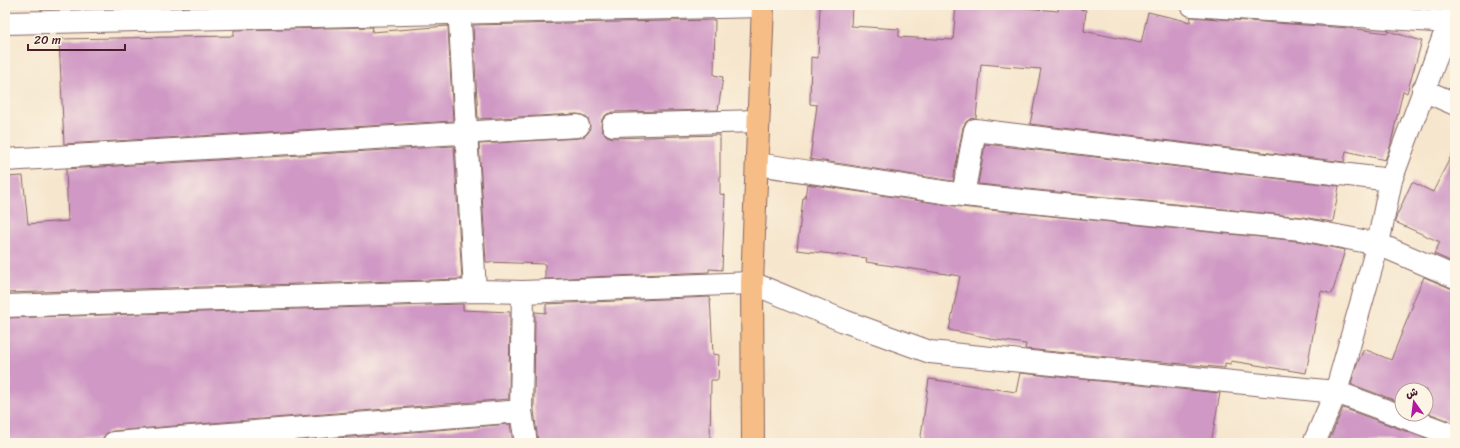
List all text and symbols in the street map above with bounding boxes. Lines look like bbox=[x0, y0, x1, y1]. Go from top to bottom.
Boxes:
scale bar bbox=[28, 26, 125, 52]
text: 20 m bbox=[34, 29, 61, 51]
north arrow bbox=[1394, 382, 1434, 422]
text: ش bbox=[1404, 382, 1420, 403]

